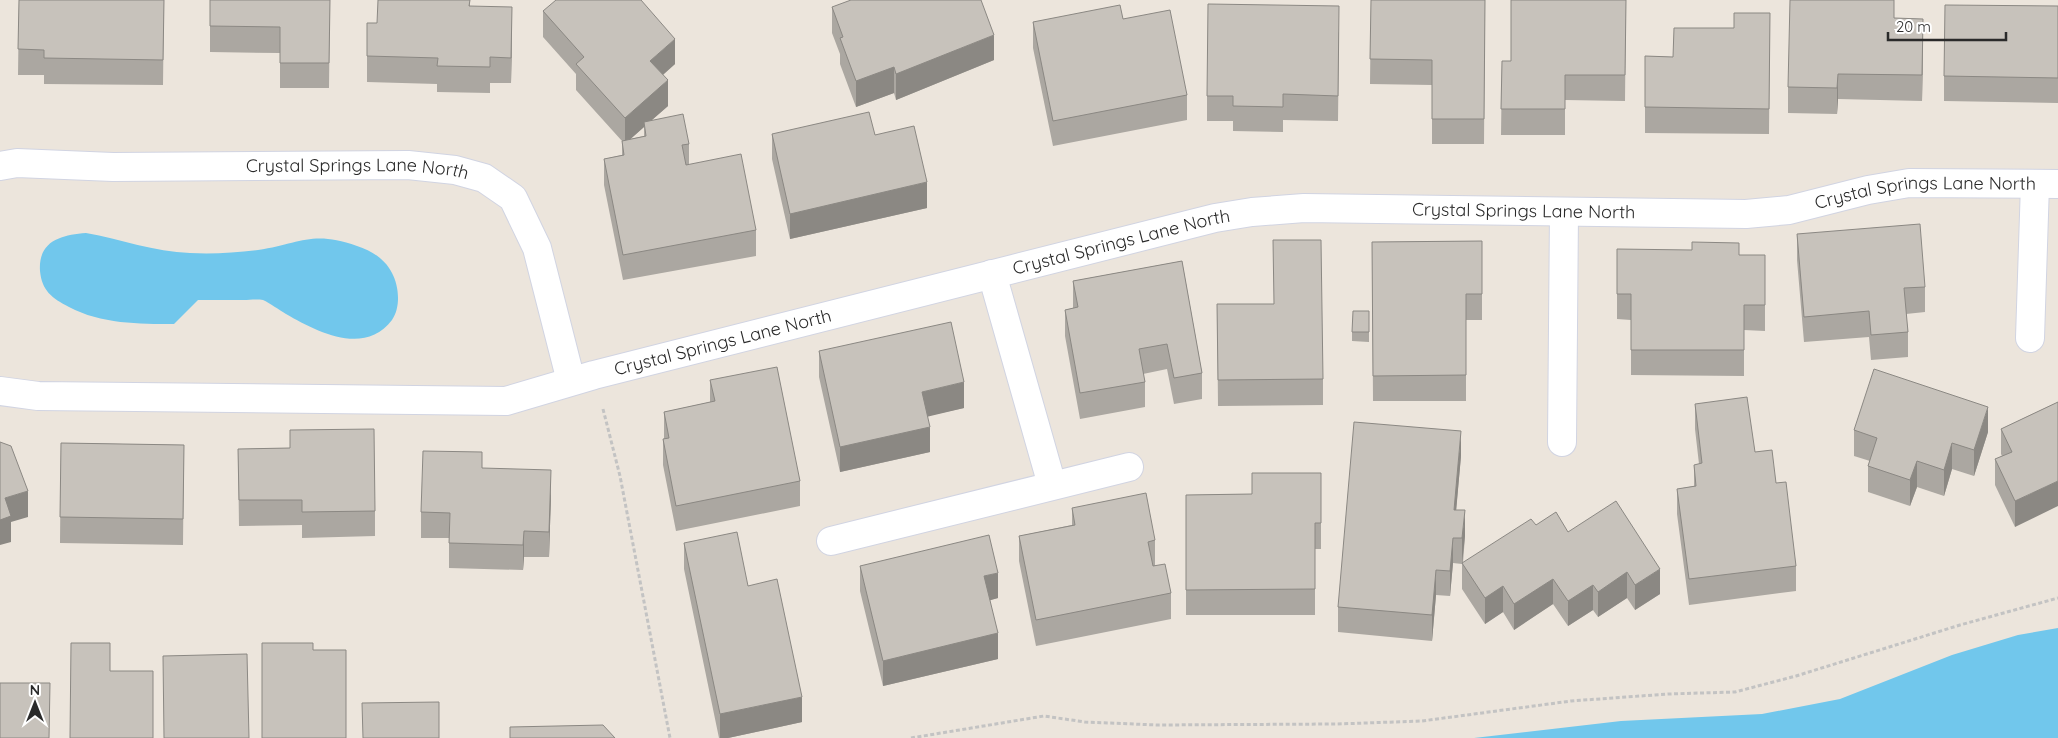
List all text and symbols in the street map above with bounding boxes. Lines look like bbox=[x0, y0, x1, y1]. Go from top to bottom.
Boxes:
scale bar bbox=[1888, 10, 2006, 42]
text: 20 m bbox=[1896, 17, 1931, 36]
street label: Crystal Springs Lane North bbox=[246, 153, 472, 184]
street label: Crystal Springs Lane North bbox=[1812, 171, 2036, 214]
street label: Crystal Springs Lane North bbox=[1412, 197, 1635, 223]
street label: Crystal Springs Lane North bbox=[1010, 204, 1232, 280]
street label: Crystal Springs Lane North bbox=[612, 303, 834, 380]
north arrow bbox=[10, 678, 60, 728]
text: N bbox=[30, 681, 40, 699]

